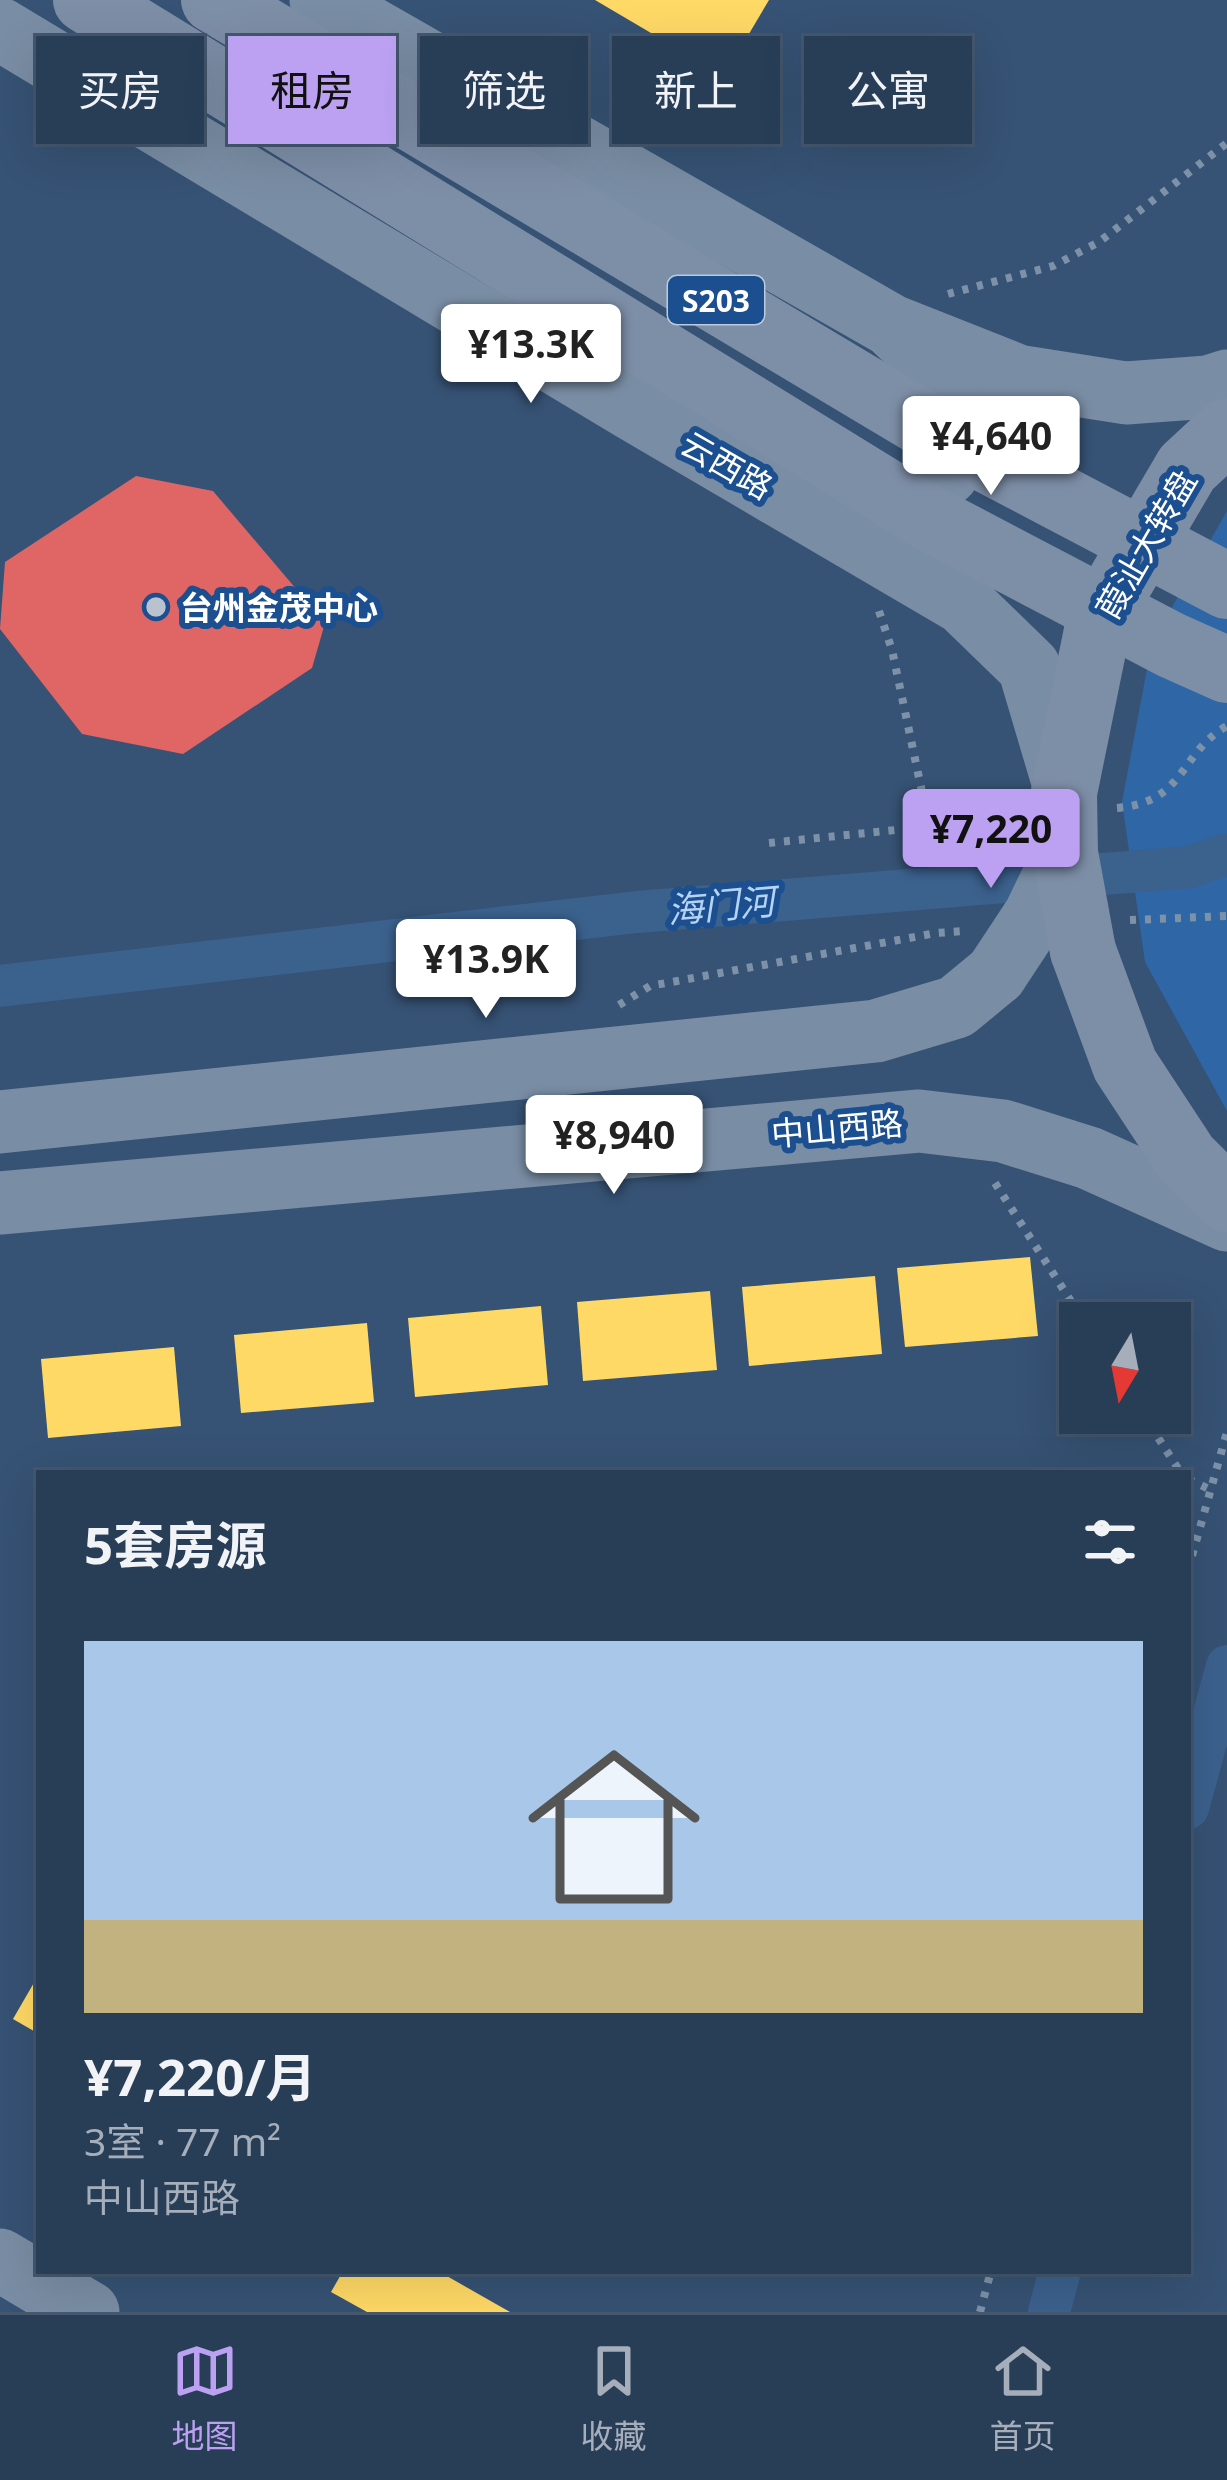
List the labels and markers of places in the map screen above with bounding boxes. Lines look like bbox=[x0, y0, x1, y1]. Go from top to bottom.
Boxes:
pin: ¥13.3K bbox=[433, 304, 629, 406]
pin: ¥4,640 bbox=[893, 396, 1089, 498]
place label: 台州金茂中心 bbox=[180, 585, 378, 630]
marker: 台州金茂中心 bbox=[143, 594, 169, 620]
pin: ¥7,220 bbox=[893, 789, 1089, 891]
pin: ¥13.9K bbox=[388, 919, 584, 1021]
pin: ¥8,940 bbox=[516, 1095, 712, 1197]

